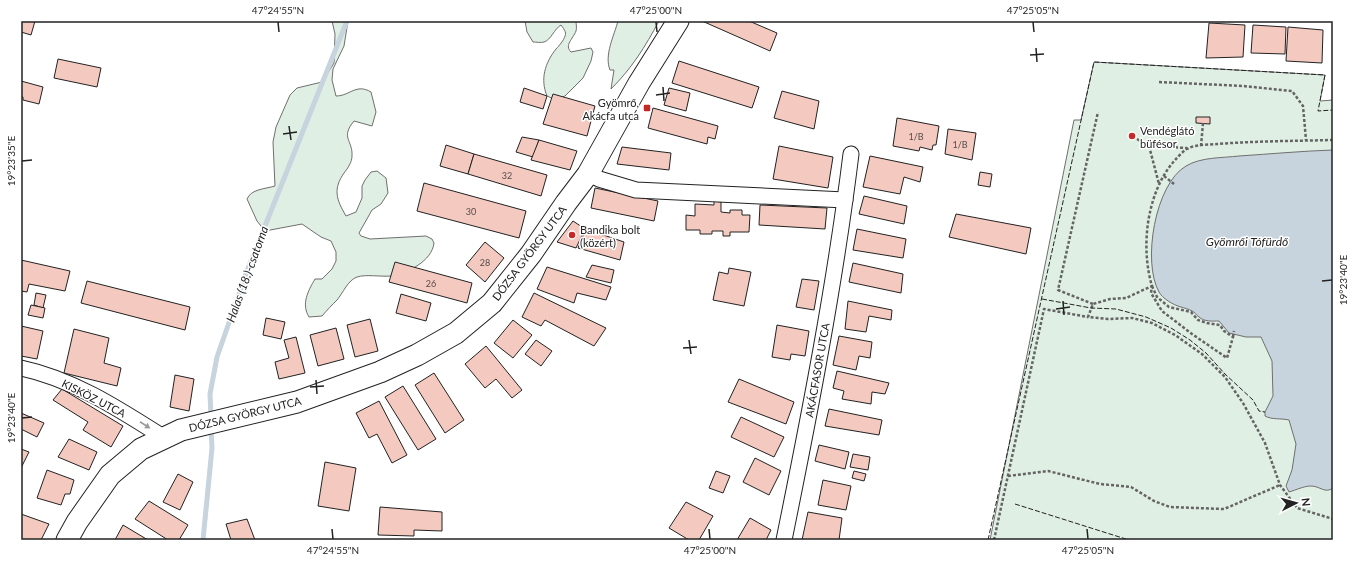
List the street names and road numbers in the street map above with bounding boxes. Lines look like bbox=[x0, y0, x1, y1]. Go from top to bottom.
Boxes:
street label: DÓZSA GYÖRGY UTCA bbox=[489, 203, 569, 303]
street label: AKÁCFASOR UTCA bbox=[802, 321, 832, 418]
street label: KISKÖZ UTCA bbox=[60, 376, 129, 420]
street label: DÓZSA GYÖRGY UTCA bbox=[187, 394, 303, 434]

